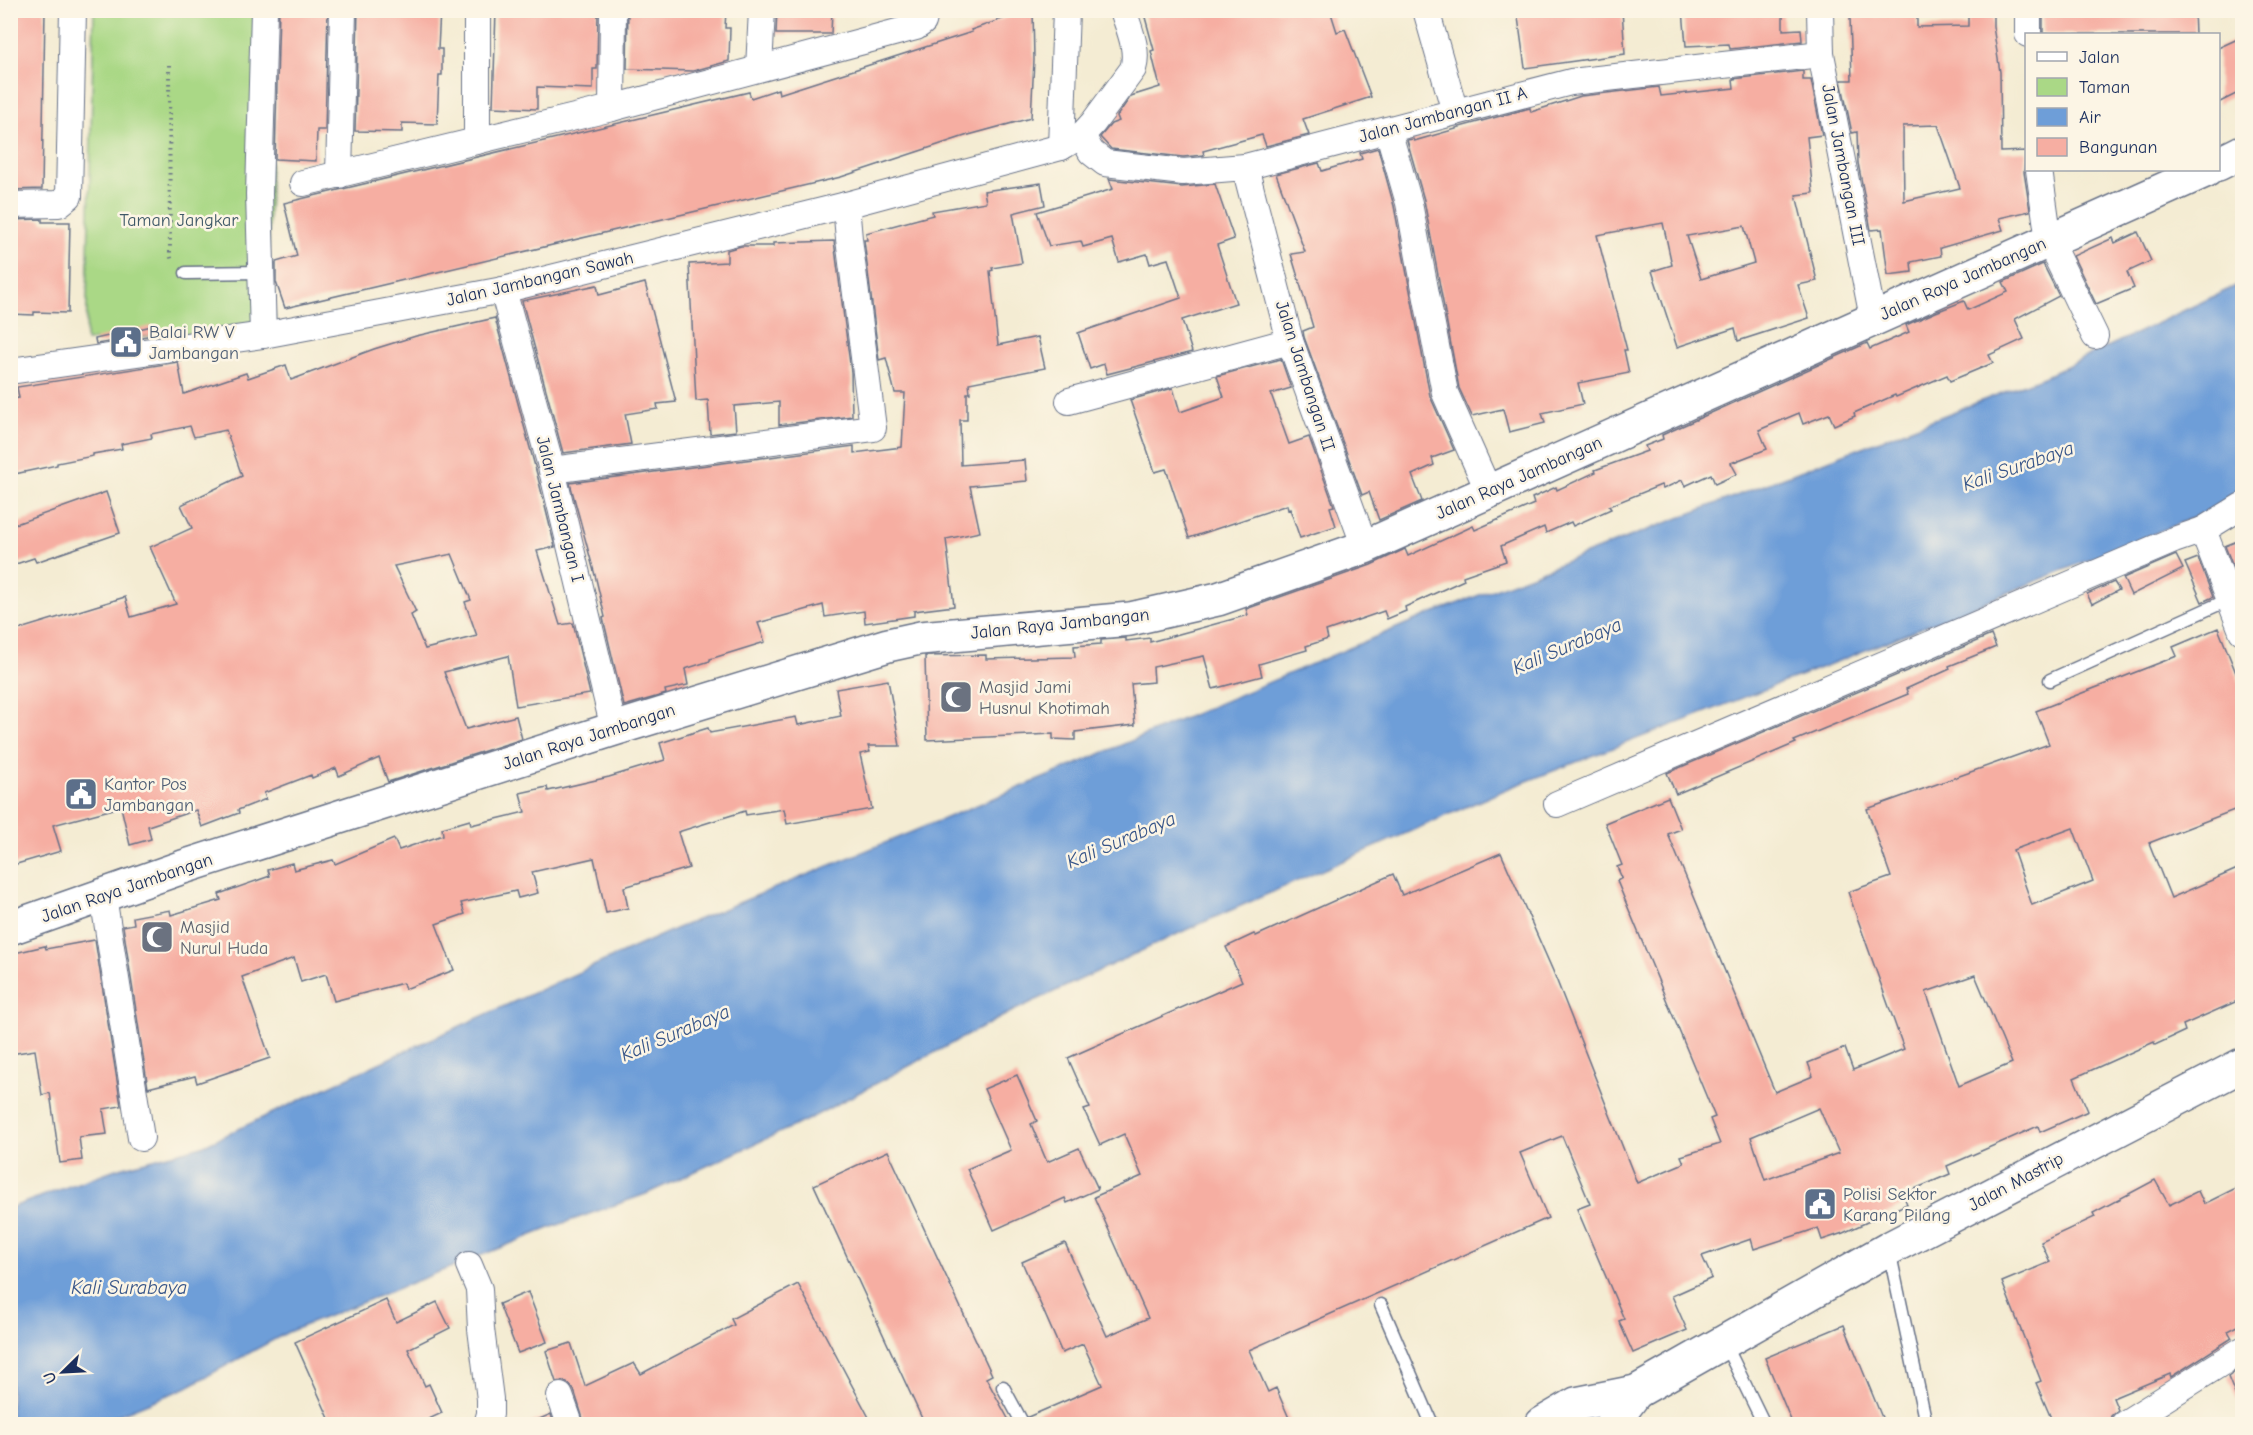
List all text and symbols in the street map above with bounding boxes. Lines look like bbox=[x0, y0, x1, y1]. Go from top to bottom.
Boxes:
legend bbox=[2025, 33, 2220, 171]
text: Jalan bbox=[2079, 47, 2120, 68]
text: Taman bbox=[2079, 77, 2130, 98]
street label: Jalan Jambangan II A bbox=[1357, 82, 1529, 148]
street label: Jalan Jambangan III bbox=[1817, 83, 1869, 247]
text: Air bbox=[2079, 107, 2102, 128]
text: Bangunan bbox=[2079, 137, 2157, 158]
park label: Taman Jangkar bbox=[120, 210, 239, 231]
street label: Jalan Raya Jambangan bbox=[1877, 233, 2049, 325]
street label: Jalan Jambangan Sawah bbox=[444, 247, 636, 311]
street label: Jalan Jambangan II bbox=[1271, 298, 1339, 454]
place label: Balai RW V Jambangan bbox=[149, 322, 239, 364]
public building icon: Balai RW V Jambangan bbox=[108, 324, 144, 360]
street label: Jalan Raya Jambangan bbox=[1433, 432, 1605, 524]
street label: Jalan Jambangan I bbox=[532, 434, 588, 584]
water label: Kali Surabaya bbox=[1959, 436, 2077, 496]
street label: Jalan Raya Jambangan bbox=[970, 604, 1150, 644]
water label: Kali Surabaya bbox=[1509, 613, 1625, 679]
place label: Masjid Jami Husnul Khotimah bbox=[979, 677, 1110, 719]
mosque icon: Masjid Jami Husnul Khotimah bbox=[938, 679, 974, 715]
street label: Jalan Raya Jambangan bbox=[500, 699, 678, 775]
place label: Kantor Pos Jambangan bbox=[104, 774, 194, 816]
public building icon: Kantor Pos Jambangan bbox=[63, 776, 99, 812]
water label: Kali Surabaya bbox=[1063, 807, 1179, 873]
street label: Jalan Raya Jambangan bbox=[39, 849, 215, 927]
place label: Masjid Nurul Huda bbox=[180, 917, 268, 959]
mosque icon: Masjid Nurul Huda bbox=[139, 919, 175, 955]
water label: Kali Surabaya bbox=[617, 1000, 733, 1066]
street label: Jalan Mastrip bbox=[1965, 1148, 2067, 1216]
place label: Polisi Sektor Karang Pilang bbox=[1843, 1184, 1951, 1226]
public building icon: Polisi Sektor Karang Pilang bbox=[1802, 1186, 1838, 1222]
water label: Kali Surabaya bbox=[71, 1276, 187, 1299]
north arrow bbox=[33, 1342, 93, 1402]
text: U bbox=[40, 1369, 61, 1386]

